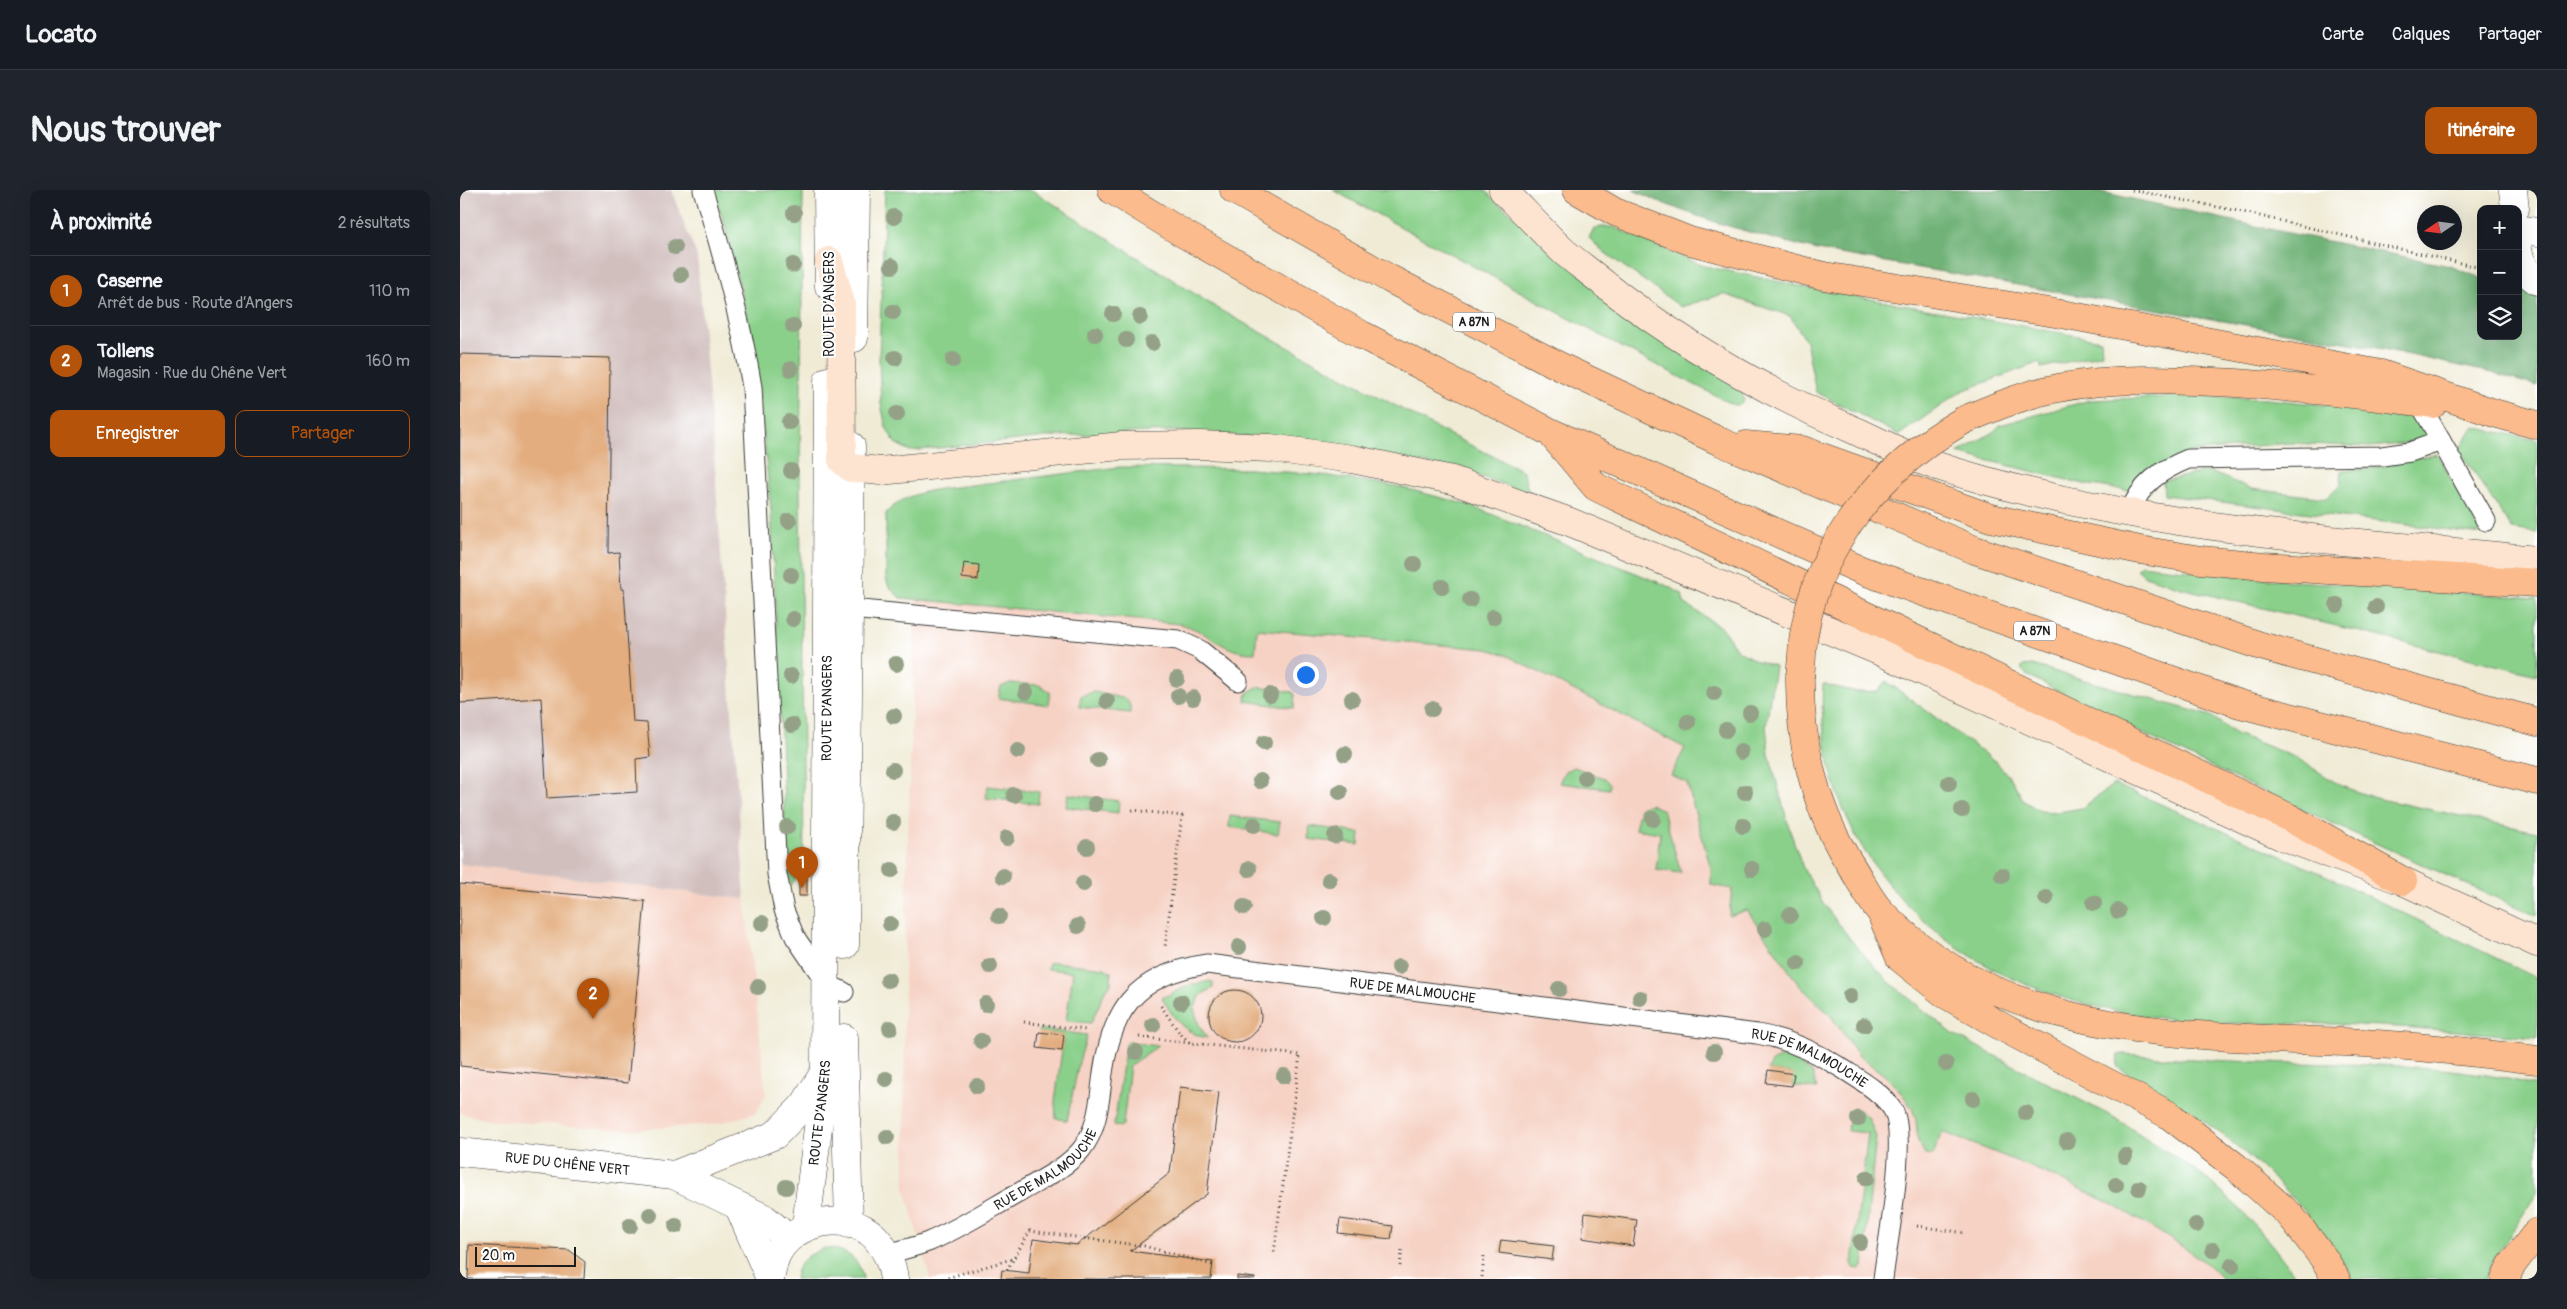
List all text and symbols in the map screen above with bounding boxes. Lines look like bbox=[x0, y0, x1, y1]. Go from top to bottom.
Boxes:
text: Locato bbox=[25, 20, 97, 49]
text: Carte bbox=[2322, 23, 2364, 46]
text: Calques bbox=[2392, 23, 2450, 46]
text: Partager bbox=[2478, 23, 2542, 46]
button: Itinéraire bbox=[2425, 107, 2537, 154]
text: Nous trouver bbox=[30, 108, 221, 152]
north arrow bbox=[2417, 205, 2462, 250]
map controls bbox=[2477, 205, 2522, 340]
button: + bbox=[2477, 205, 2522, 250]
text: À proximité bbox=[50, 209, 153, 236]
text: 2 résultats bbox=[338, 213, 410, 233]
button: − bbox=[2477, 250, 2522, 295]
street label: ROUTE D’ANGERS bbox=[821, 251, 838, 357]
text: Caserne bbox=[97, 269, 162, 293]
text: 1 bbox=[63, 281, 69, 301]
text: 110 m bbox=[369, 281, 410, 301]
text: Arrêt de bus · Route d’Angers bbox=[97, 293, 293, 313]
button: layers bbox=[2477, 295, 2522, 340]
road number: A 87N bbox=[1453, 312, 1495, 332]
text: Tollens bbox=[97, 339, 154, 363]
text: 2 bbox=[62, 351, 70, 371]
text: 160 m bbox=[366, 351, 410, 371]
text: Magasin · Rue du Chêne Vert bbox=[97, 363, 286, 383]
button: Enregistrer bbox=[50, 410, 225, 457]
button: Partager bbox=[235, 410, 410, 457]
road number: A 87N bbox=[2014, 622, 2056, 641]
street label: ROUTE D’ANGERS bbox=[818, 655, 836, 761]
your location bbox=[1293, 662, 1319, 688]
pin: 1 bbox=[786, 847, 818, 888]
street label: RUE DE MALMOUCHE bbox=[1349, 974, 1477, 1007]
pin: 2 bbox=[577, 978, 609, 1019]
street label: RUE DE MALMOUCHE bbox=[1750, 1025, 1871, 1092]
street label: ROUTE D’ANGERS bbox=[805, 1060, 834, 1167]
street label: RUE DE MALMOUCHE bbox=[991, 1126, 1101, 1214]
street label: RUE DU CHÊNE VERT bbox=[504, 1149, 631, 1179]
scale bar bbox=[475, 1244, 576, 1267]
text: 20 m bbox=[482, 1247, 515, 1264]

